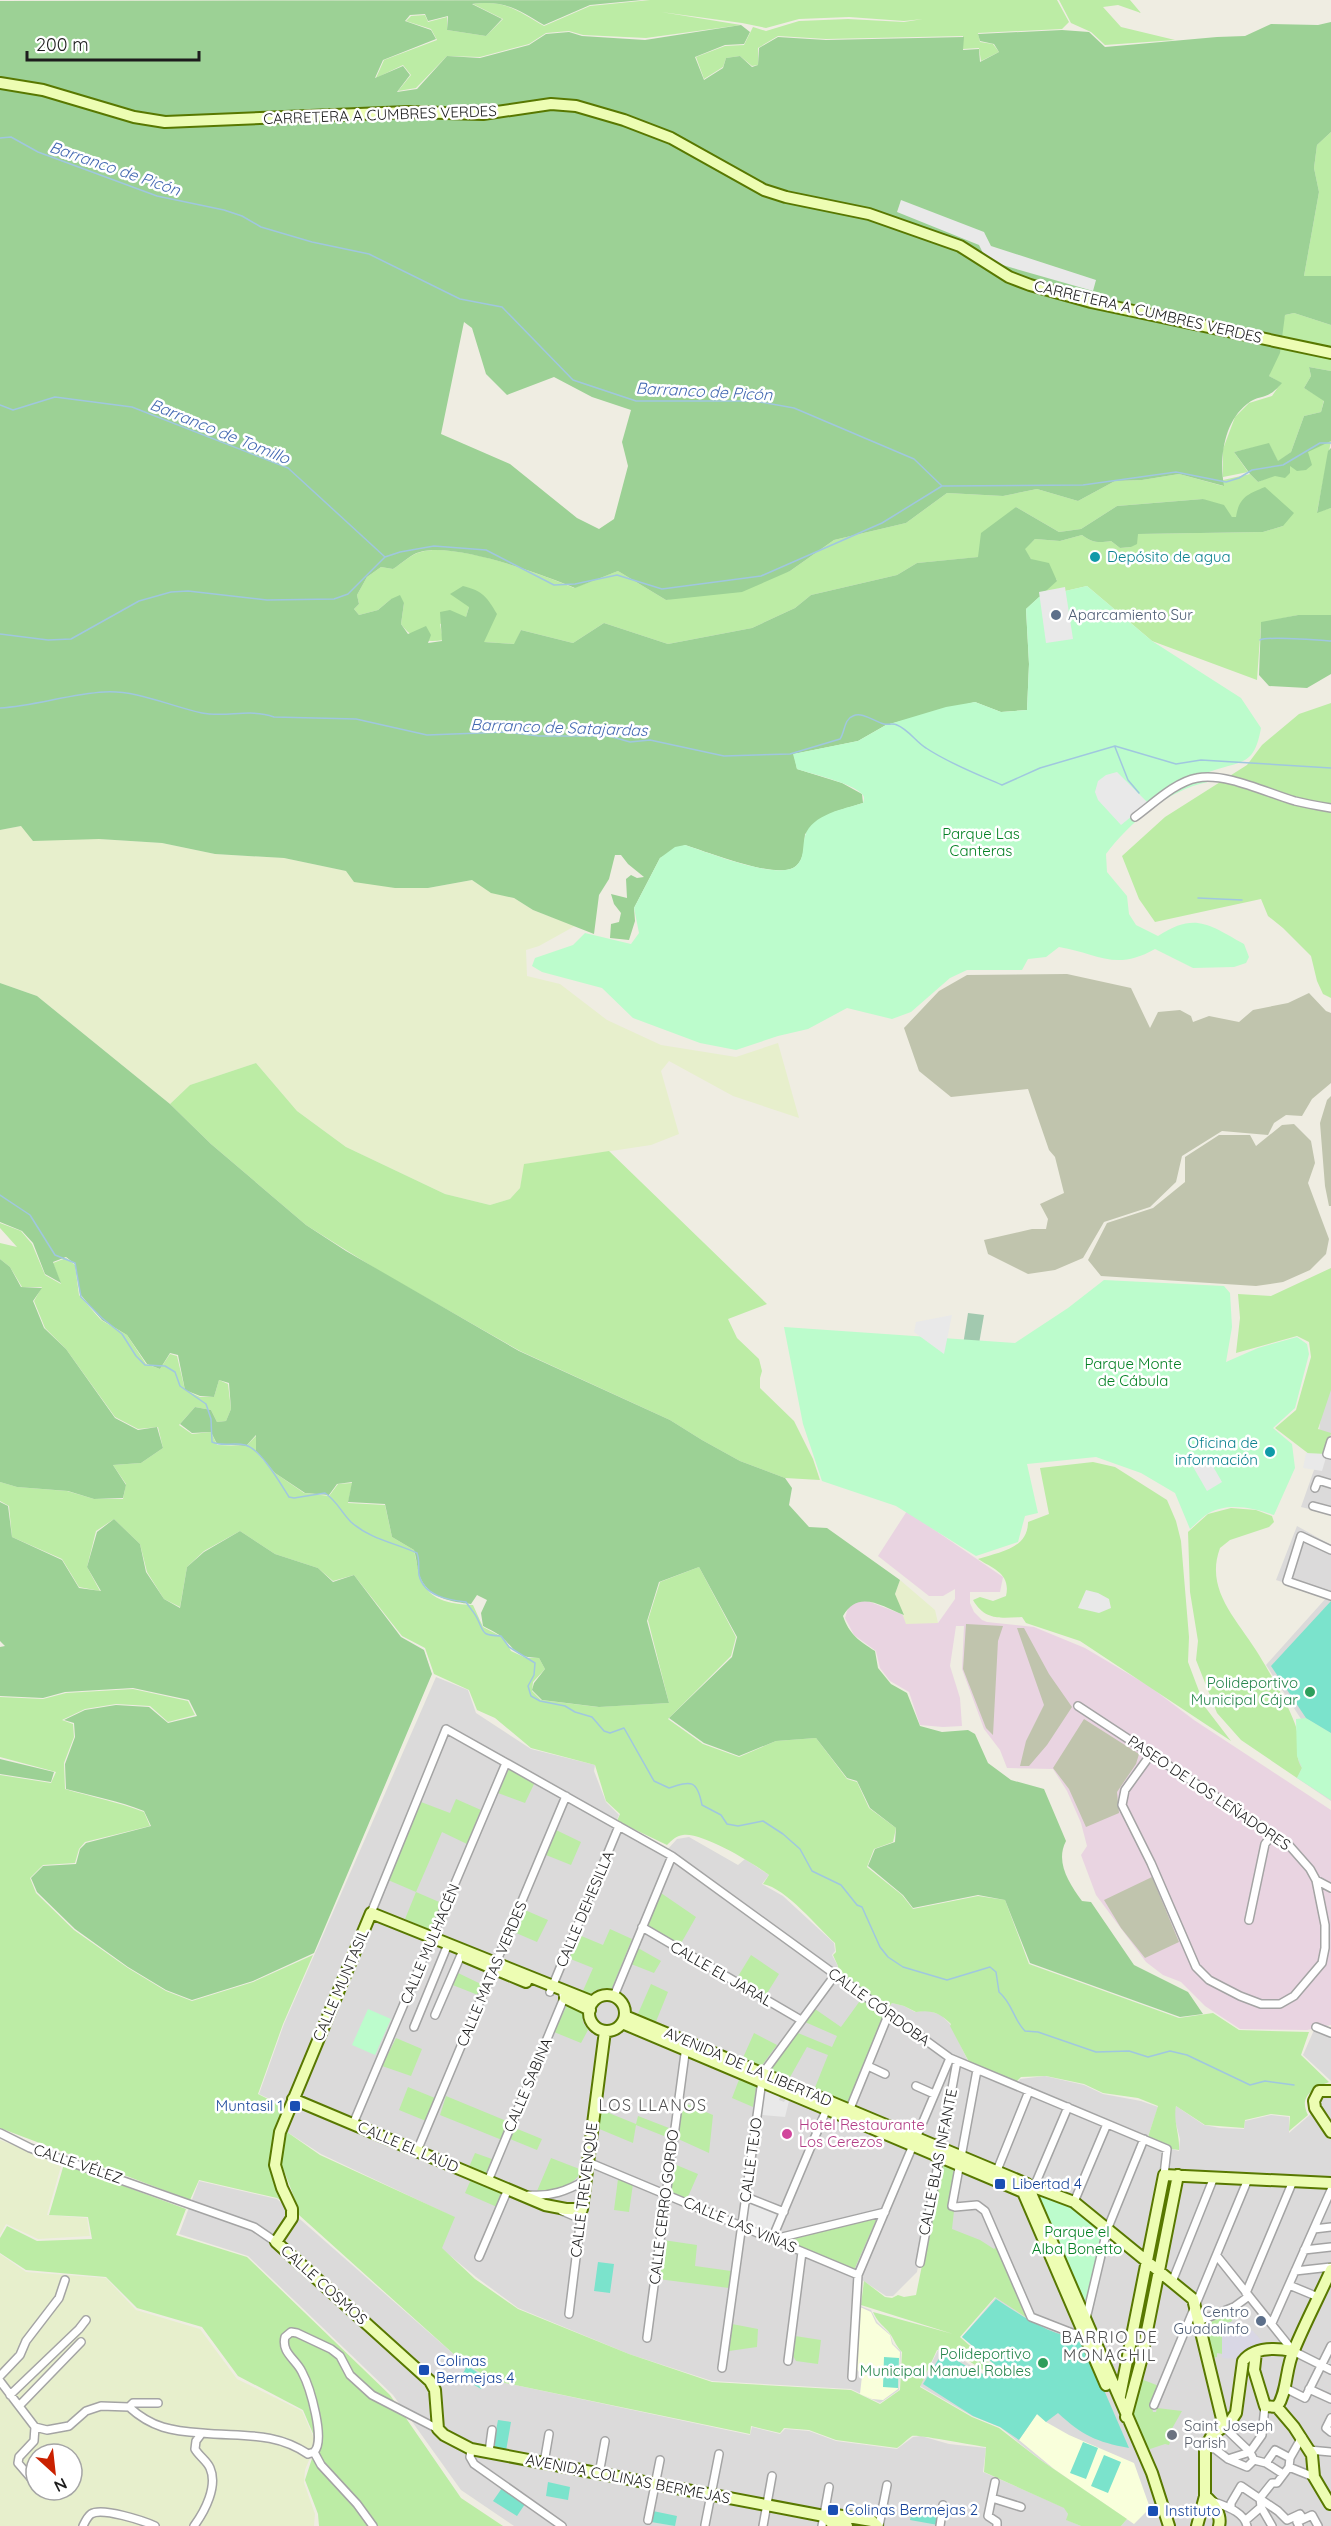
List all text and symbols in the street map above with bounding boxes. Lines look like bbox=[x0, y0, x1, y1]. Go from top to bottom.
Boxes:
scale bar bbox=[27, 24, 200, 62]
text: 200 m bbox=[36, 33, 89, 56]
street label: CARRETERA A CUMBRES VERDES bbox=[263, 101, 497, 128]
water label: Barranco de Picón bbox=[47, 136, 184, 200]
street label: CARRETERA A CUMBRES VERDES bbox=[1032, 276, 1264, 347]
water label: Barranco de Picón bbox=[635, 377, 774, 405]
water label: Barranco de Tomillo bbox=[147, 394, 294, 469]
place label: Depósito de agua bbox=[1107, 547, 1231, 566]
marker: Depósito de agua bbox=[1088, 550, 1102, 564]
place label: Aparcamiento Sur bbox=[1068, 605, 1193, 624]
marker: Aparcamiento Sur bbox=[1049, 608, 1063, 622]
water label: Barranco de Satajardas bbox=[470, 714, 649, 740]
park label: Parque Las Canteras bbox=[942, 824, 1020, 860]
park label: Parque Monte de Cábula bbox=[1084, 1354, 1182, 1390]
place label: Oficina de información bbox=[1175, 1433, 1258, 1469]
marker: Oficina de información bbox=[1263, 1445, 1277, 1459]
place label: Polideportivo Municipal Cájar bbox=[1191, 1673, 1298, 1709]
marker: Polideportivo Municipal Cájar bbox=[1303, 1685, 1317, 1699]
street label: PASEO DE LOS LEÑADORES bbox=[1124, 1731, 1294, 1854]
street label: CALLE DEHESILLA bbox=[551, 1847, 618, 1970]
street label: CALLE MULHACÉN bbox=[396, 1881, 463, 2007]
street label: CALLE MATAS VERDES bbox=[452, 1898, 531, 2049]
street label: CALLE MUNTASIL bbox=[308, 1926, 373, 2044]
street label: CALLE EL JARAL bbox=[667, 1937, 776, 2010]
street label: CALLE CÓRDOBA bbox=[825, 1963, 934, 2050]
street label: AVENIDA DE LA LIBERTAD bbox=[662, 2023, 835, 2110]
street label: CALLE SABINA bbox=[499, 2035, 556, 2135]
street label: CALLE BLAS INFANTE bbox=[914, 2087, 961, 2237]
district label: LOS LLANOS bbox=[598, 2095, 708, 2115]
place label: Muntasil 1 bbox=[216, 2096, 283, 2115]
marker: Muntasil 1 bbox=[288, 2099, 302, 2113]
place label: Hotel Restaurante Los Cerezos bbox=[799, 2115, 925, 2151]
street label: CALLE TEJO bbox=[735, 2116, 766, 2204]
street label: CALLE EL LAÚD bbox=[355, 2117, 462, 2176]
street label: CALLE TREVENQUE bbox=[566, 2121, 601, 2259]
marker: Hotel Restaurante Los Cerezos bbox=[780, 2127, 794, 2141]
street label: CALLE CERRO GORDO bbox=[645, 2128, 682, 2286]
street label: CALLE VÉLEZ bbox=[31, 2139, 125, 2188]
place label: Libertad 4 bbox=[1012, 2174, 1082, 2193]
marker: Libertad 4 bbox=[993, 2177, 1007, 2191]
street label: CALLE LAS VIÑAS bbox=[681, 2192, 800, 2257]
park label: Parque el Alba Bonetto bbox=[1032, 2222, 1122, 2258]
street label: CALLE COSMOS bbox=[277, 2241, 372, 2329]
place label: Centro Guadalinfo bbox=[1174, 2302, 1249, 2338]
marker: Centro Guadalinfo bbox=[1254, 2314, 1268, 2328]
district label: BARRIO DE MONACHIL bbox=[1062, 2327, 1158, 2365]
place label: Polideportivo Municipal Manuel Robles bbox=[860, 2344, 1031, 2380]
place label: Colinas Bermejas 4 bbox=[436, 2351, 514, 2387]
marker: Polideportivo Municipal Manuel Robles bbox=[1036, 2356, 1050, 2370]
marker: Colinas Bermejas 4 bbox=[417, 2363, 431, 2377]
place label: Saint Joseph Parish bbox=[1184, 2416, 1273, 2452]
marker: Saint Joseph Parish bbox=[1165, 2428, 1179, 2442]
north arrow bbox=[24, 2442, 84, 2502]
street label: AVENIDA COLINAS BERMEJAS bbox=[524, 2449, 732, 2508]
text: N bbox=[51, 2474, 71, 2497]
place label: Colinas Bermejas 2 bbox=[845, 2500, 978, 2519]
place label: Instituto bbox=[1165, 2501, 1220, 2520]
marker: Colinas Bermejas 2 bbox=[826, 2503, 840, 2517]
marker: Instituto bbox=[1146, 2504, 1160, 2518]

